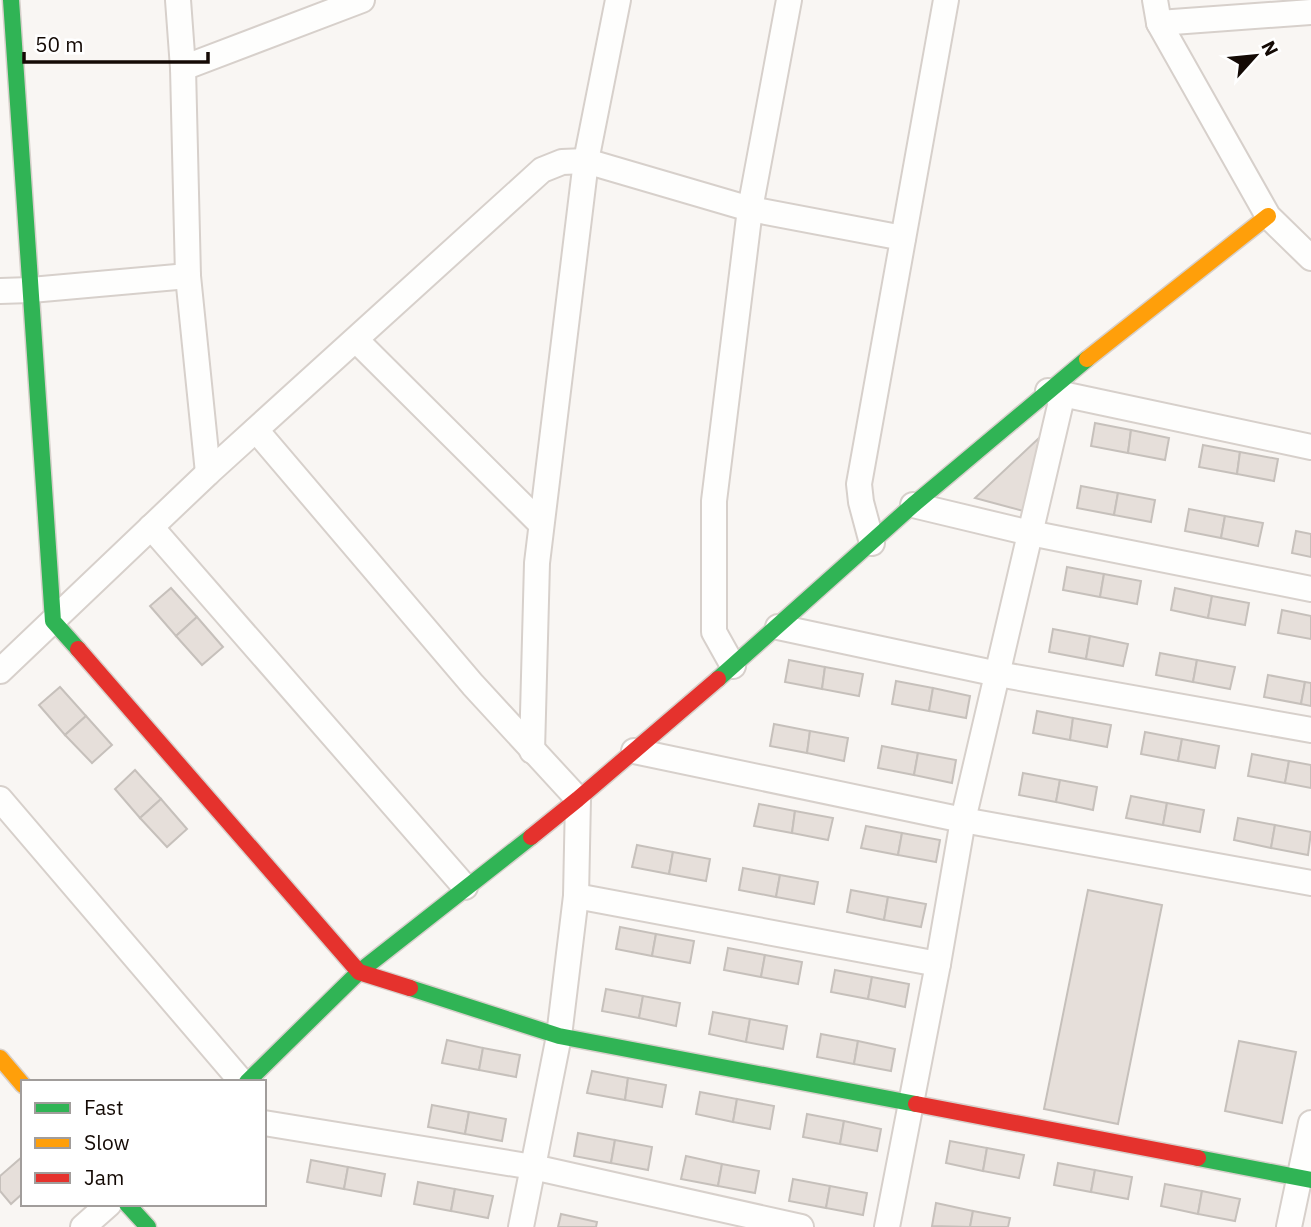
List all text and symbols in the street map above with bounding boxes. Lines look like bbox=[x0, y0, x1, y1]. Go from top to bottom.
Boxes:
scale bar bbox=[24, 21, 208, 65]
north arrow bbox=[1220, 21, 1290, 91]
text: 50 m bbox=[35, 30, 84, 58]
text: N bbox=[1256, 37, 1284, 60]
legend bbox=[21, 1080, 266, 1206]
text: Fast bbox=[84, 1093, 124, 1121]
text: Slow bbox=[84, 1128, 130, 1156]
text: Jam bbox=[84, 1163, 124, 1191]

